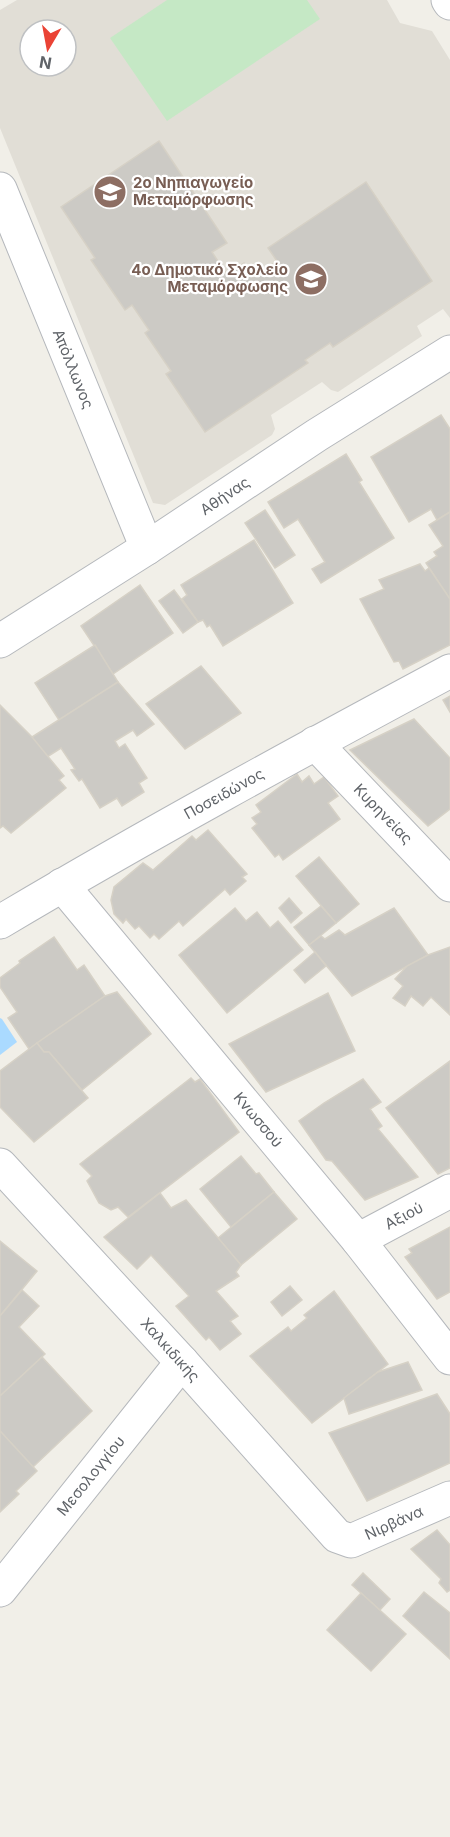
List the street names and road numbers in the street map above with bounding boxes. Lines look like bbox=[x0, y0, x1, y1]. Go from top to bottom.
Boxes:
street label: Απόλλωνος bbox=[49, 326, 98, 411]
street label: Αθήνας bbox=[196, 472, 253, 519]
street label: Ποσειδώνος bbox=[180, 764, 267, 823]
street label: Κυρηνείας bbox=[350, 780, 417, 848]
street label: Κνωσσού bbox=[230, 1088, 287, 1151]
street label: Αξιού bbox=[381, 1198, 426, 1234]
street label: Χαλκιδικής bbox=[137, 1314, 204, 1386]
street label: Μεσολογγίου bbox=[53, 1432, 129, 1519]
street label: Νιρβάνα bbox=[362, 1501, 426, 1544]

